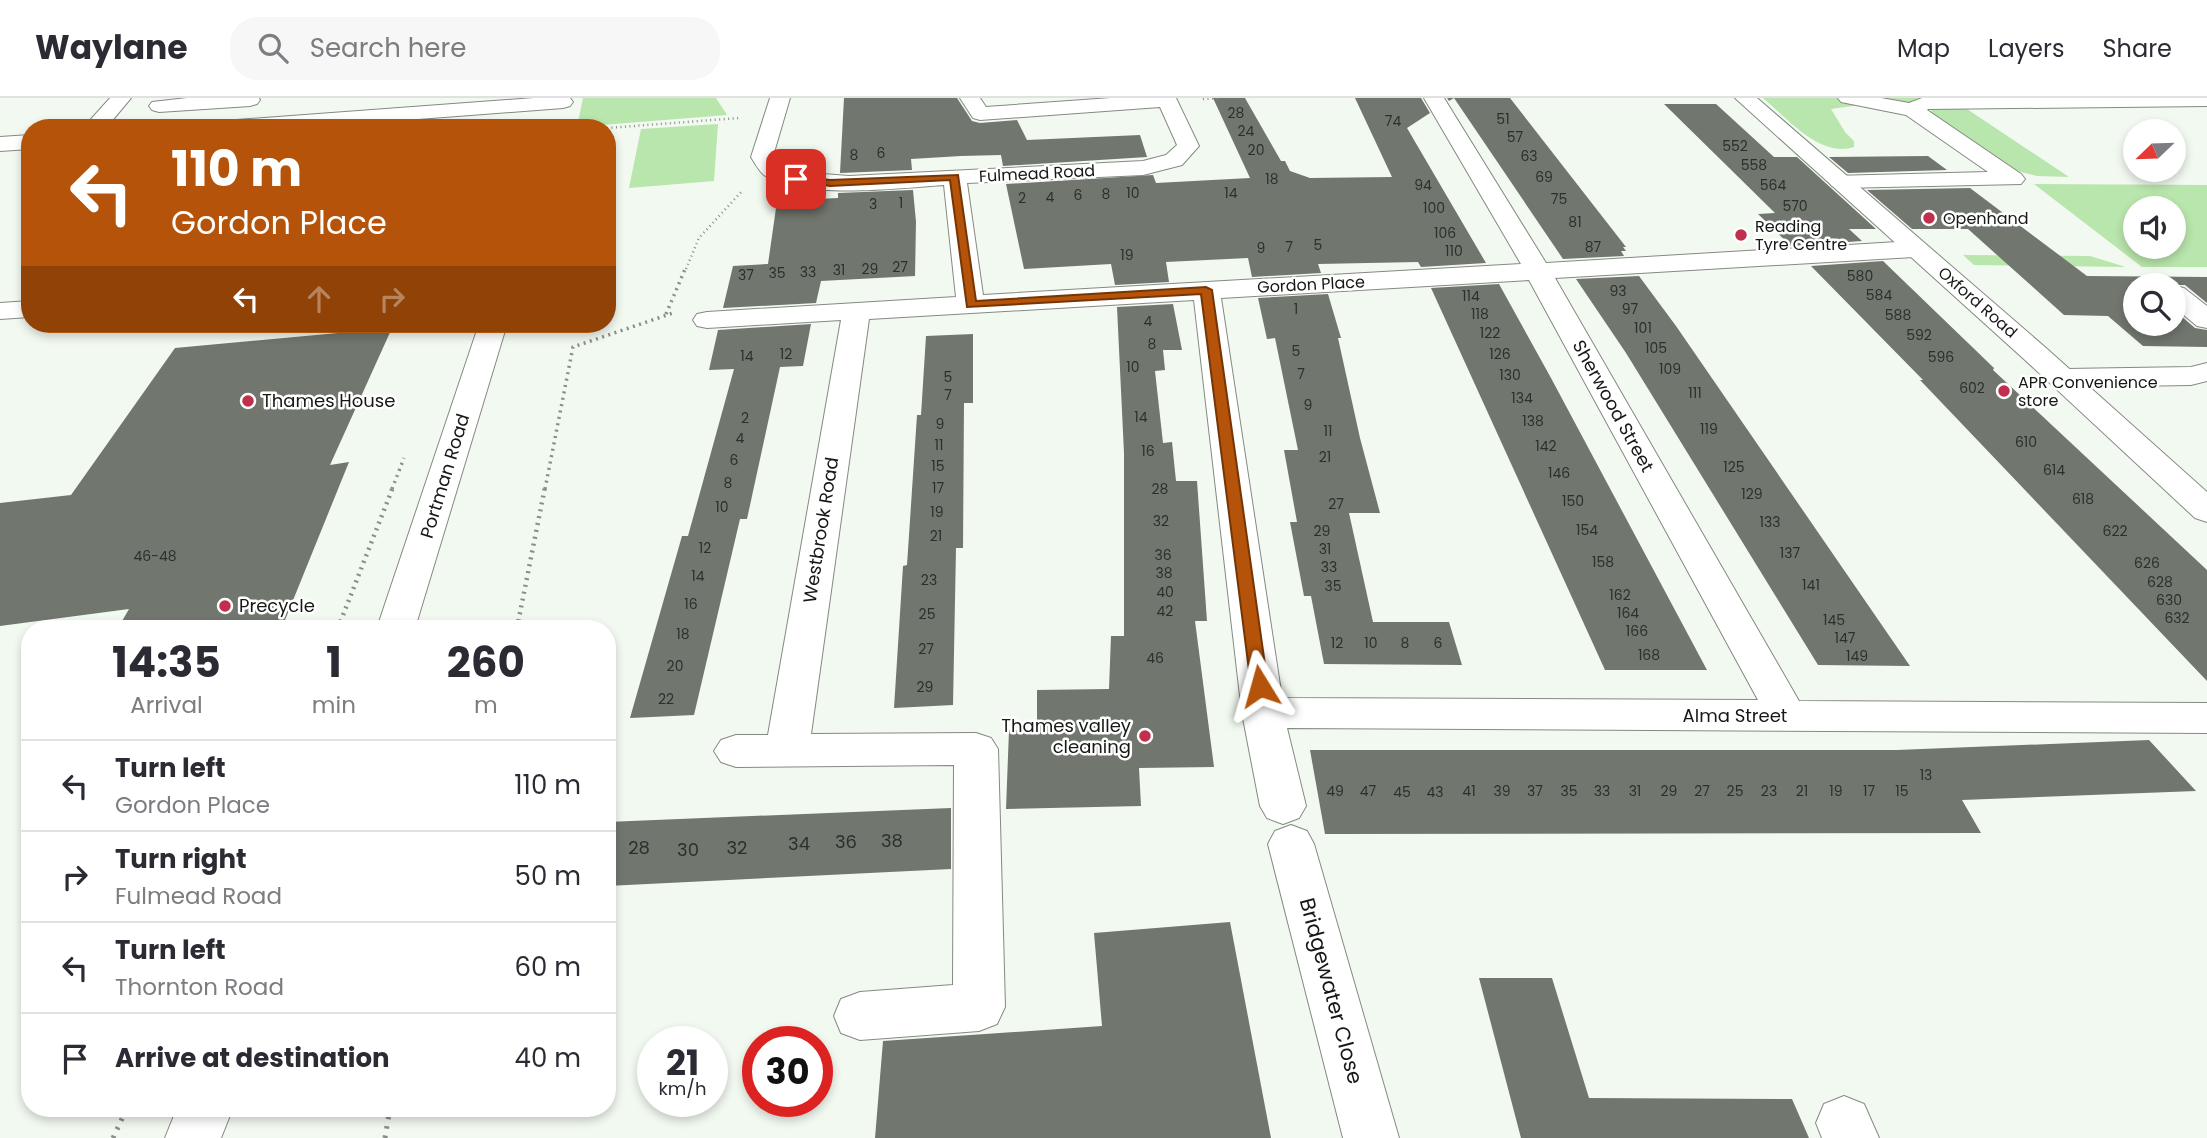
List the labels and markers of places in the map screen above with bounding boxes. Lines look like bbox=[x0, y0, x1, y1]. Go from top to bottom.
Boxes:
pin bbox=[766, 149, 826, 209]
place label: Openhand bbox=[1943, 207, 2029, 230]
marker: Openhand bbox=[1921, 210, 1937, 226]
place label: Reading Tyre Centre bbox=[1755, 215, 1847, 256]
marker: Reading Tyre Centre bbox=[1733, 227, 1749, 243]
place label: APR Convenience store bbox=[2018, 371, 2158, 412]
marker: APR Convenience store bbox=[1996, 383, 2012, 399]
place label: Thames House bbox=[262, 388, 395, 413]
marker: Thames House bbox=[240, 393, 256, 409]
place label: Precycle bbox=[239, 593, 315, 618]
marker: Precycle bbox=[217, 598, 233, 614]
place label: Thames valley cleaning bbox=[1001, 713, 1131, 759]
marker: Thames valley cleaning bbox=[1137, 728, 1153, 744]

